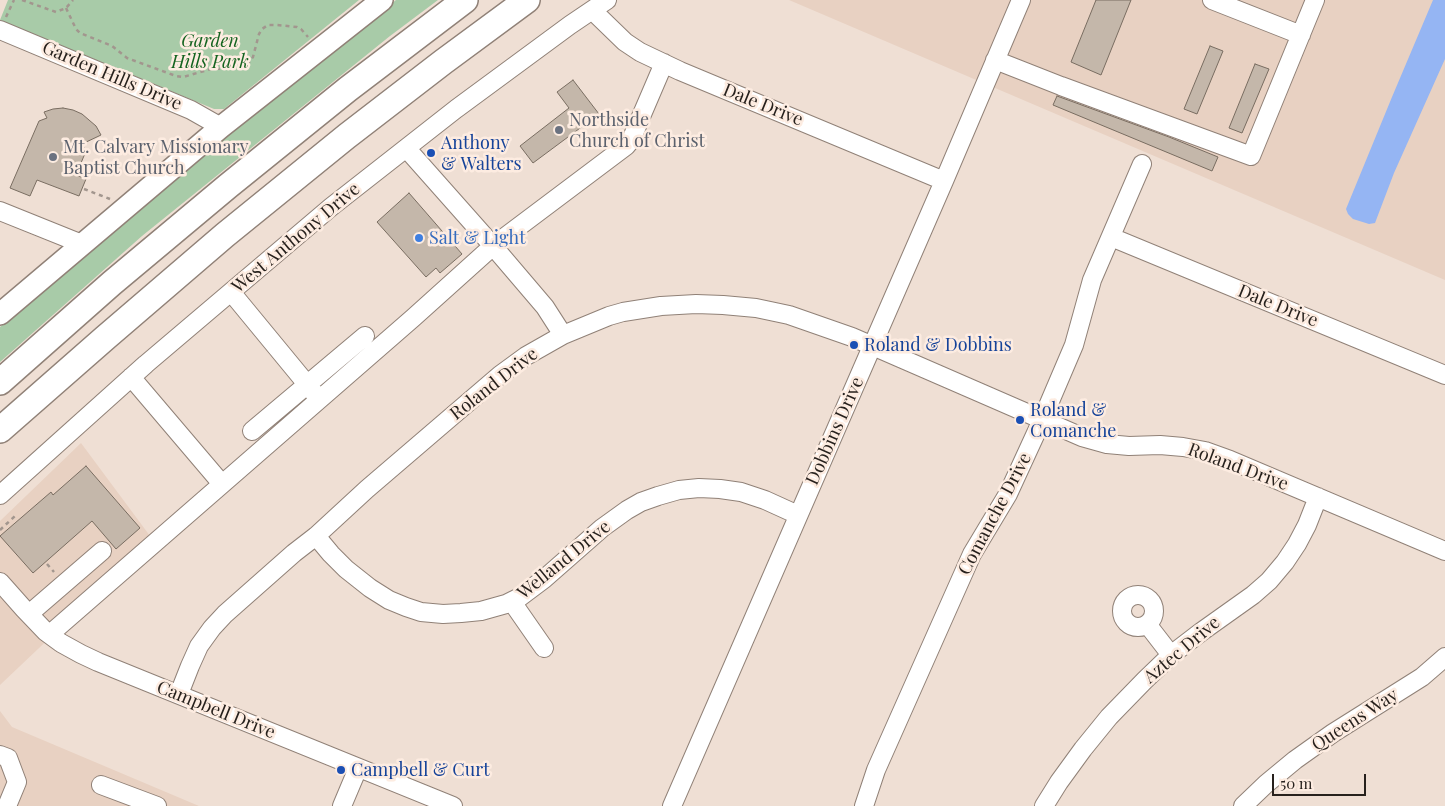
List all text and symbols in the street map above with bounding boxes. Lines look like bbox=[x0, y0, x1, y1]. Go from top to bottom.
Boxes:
park label: Garden Hills Park bbox=[171, 30, 249, 72]
street label: Garden Hills Drive bbox=[39, 37, 185, 115]
street label: Dale Drive bbox=[720, 79, 806, 131]
place label: Northside Church of Christ bbox=[569, 109, 705, 152]
marker: Northside Church of Christ bbox=[553, 124, 565, 136]
place label: Anthony & Walters bbox=[441, 132, 522, 174]
place label: Mt. Calvary Missionary Baptist Church bbox=[63, 136, 249, 178]
marker: Anthony & Walters bbox=[425, 147, 437, 159]
marker: Mt. Calvary Missionary Baptist Church bbox=[47, 151, 59, 163]
street label: West Anthony Drive bbox=[228, 178, 364, 298]
place label: Salt & Light bbox=[429, 227, 526, 249]
marker: Salt & Light bbox=[413, 232, 425, 244]
street label: Dale Drive bbox=[1235, 280, 1321, 332]
place label: Roland & Dobbins bbox=[864, 334, 1012, 356]
marker: Roland & Dobbins bbox=[848, 339, 860, 351]
street label: Roland Drive bbox=[446, 343, 542, 425]
street label: Dobbins Drive bbox=[802, 374, 868, 488]
place label: Roland & Comanche bbox=[1030, 399, 1116, 442]
marker: Roland & Comanche bbox=[1014, 414, 1026, 426]
street label: Roland Drive bbox=[1185, 439, 1291, 495]
street label: Comanche Drive bbox=[954, 449, 1036, 579]
street label: Welland Drive bbox=[513, 516, 615, 604]
street label: Aztec Drive bbox=[1140, 612, 1224, 688]
street label: Campbell Drive bbox=[154, 676, 278, 744]
street label: Queens Way bbox=[1308, 684, 1402, 756]
place label: Campbell & Curt bbox=[351, 759, 490, 781]
marker: Campbell & Curt bbox=[335, 764, 347, 776]
scale bar bbox=[1275, 764, 1369, 796]
text: 50 m bbox=[1280, 773, 1312, 793]

